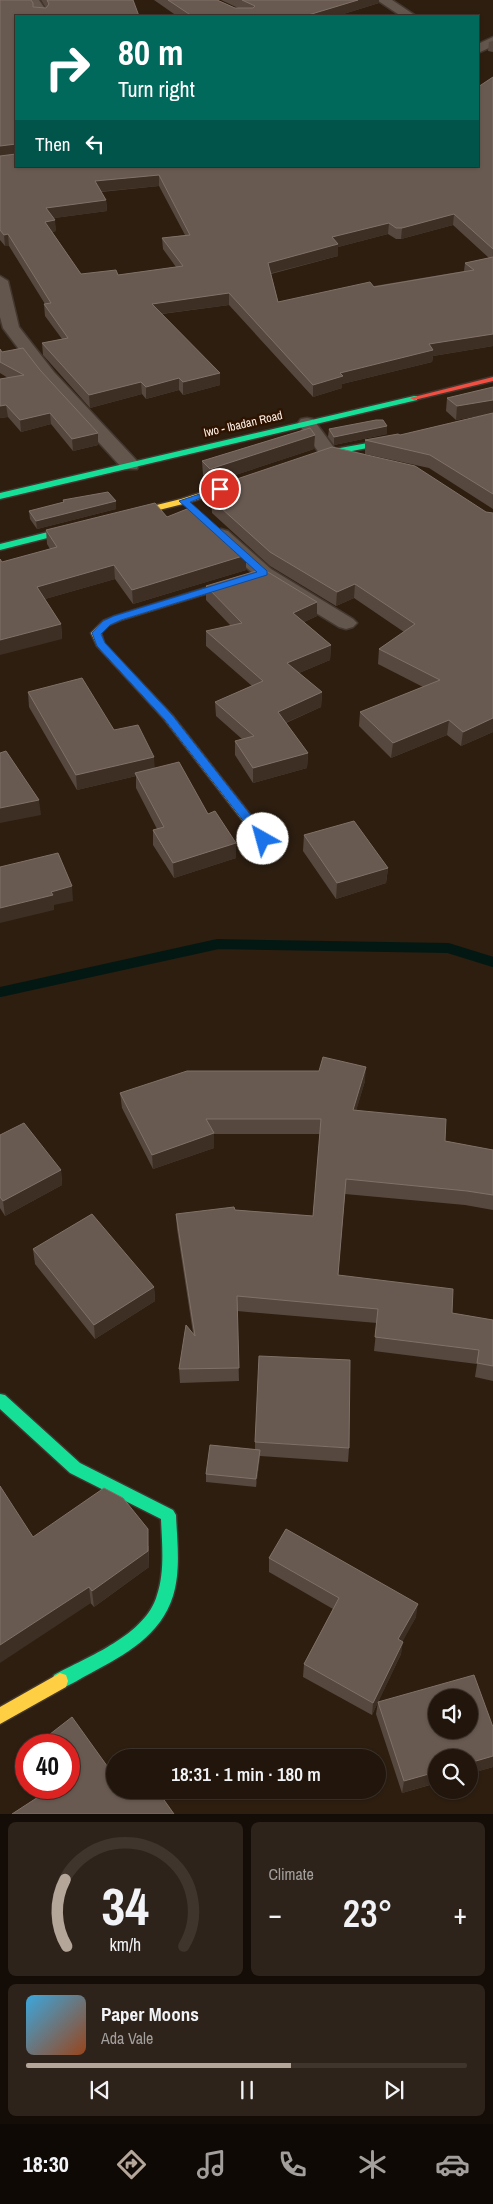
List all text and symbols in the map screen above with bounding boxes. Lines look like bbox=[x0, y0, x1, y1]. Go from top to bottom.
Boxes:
text: 80 m bbox=[118, 29, 183, 76]
icon: right bbox=[35, 35, 100, 100]
text: Turn right bbox=[118, 74, 195, 104]
icon: left bbox=[81, 130, 109, 158]
text: Then bbox=[35, 131, 71, 157]
street label: Iwo - Ibadan Road bbox=[202, 407, 284, 441]
pin bbox=[199, 468, 241, 510]
icon: arrive bbox=[206, 475, 234, 503]
position arrow bbox=[236, 812, 288, 864]
map controls bbox=[428, 1689, 478, 1799]
button: sound bbox=[428, 1689, 478, 1739]
speed limit sign: 40 bbox=[15, 1734, 80, 1799]
button: search bbox=[428, 1749, 478, 1799]
text: 18:31 · 1 min · 180 m bbox=[171, 1761, 321, 1787]
text: Climate bbox=[269, 1863, 314, 1885]
text: 34 bbox=[102, 1871, 149, 1941]
text: 23° bbox=[343, 1888, 393, 1939]
text: − bbox=[269, 1895, 282, 1933]
text: + bbox=[454, 1895, 467, 1933]
text: km/h bbox=[109, 1933, 141, 1957]
text: Paper Moons bbox=[101, 2001, 199, 2027]
text: Ada Vale bbox=[101, 2027, 153, 2049]
icon: previous bbox=[86, 2076, 114, 2104]
icon: pause bbox=[233, 2076, 261, 2104]
icon: next bbox=[380, 2076, 408, 2104]
icon: directions bbox=[114, 2147, 149, 2182]
icon: music bbox=[194, 2147, 229, 2182]
icon: phone bbox=[275, 2147, 310, 2182]
icon: climate bbox=[355, 2147, 390, 2182]
icon: car bbox=[435, 2147, 470, 2182]
text: 18:30 bbox=[23, 2149, 69, 2179]

